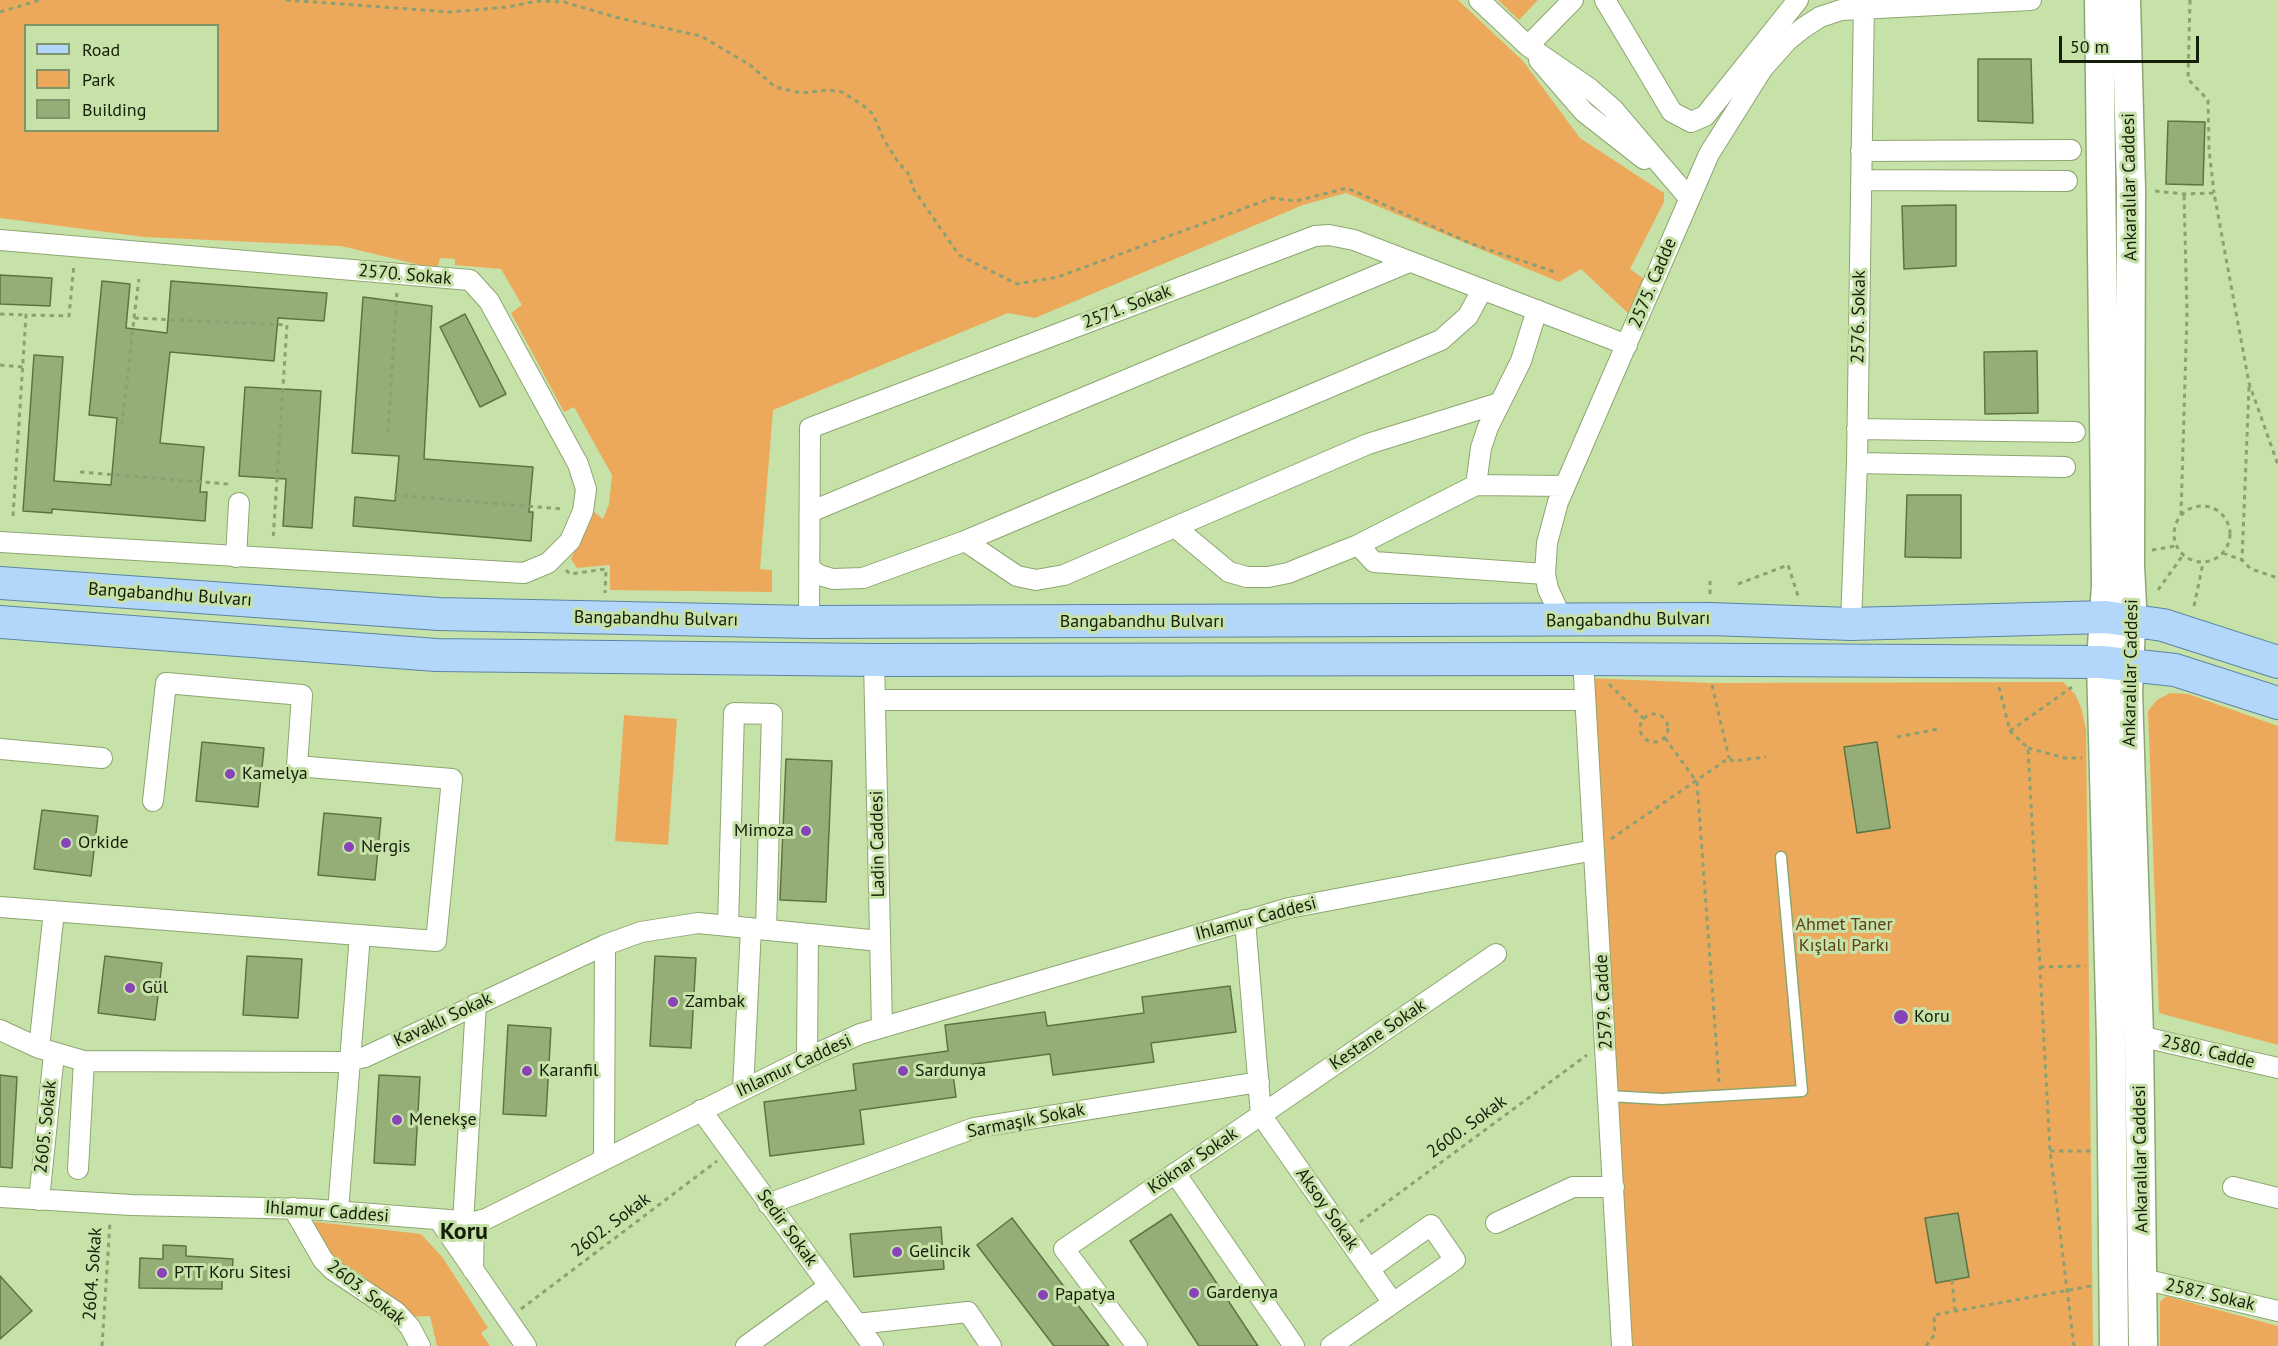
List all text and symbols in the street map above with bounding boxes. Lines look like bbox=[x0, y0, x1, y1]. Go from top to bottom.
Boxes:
legend bbox=[24, 24, 219, 132]
scale bar bbox=[2062, 24, 2202, 62]
text: 50 m bbox=[2070, 35, 2109, 58]
text: Road bbox=[82, 38, 120, 61]
text: Park bbox=[82, 68, 115, 91]
text: Building bbox=[82, 98, 146, 121]
street label: Ankaralılar Caddesi bbox=[2118, 113, 2142, 261]
street label: 2575. Cadde bbox=[1624, 235, 1682, 331]
street label: 2570. Sokak bbox=[358, 260, 452, 290]
street label: 2576. Sokak bbox=[1847, 270, 1871, 364]
street label: 2571. Sokak bbox=[1080, 280, 1174, 334]
street label: Bangabandhu Bulvarı bbox=[87, 578, 253, 612]
street label: Ankaralılar Caddesi bbox=[2119, 599, 2143, 747]
street label: Bangabandhu Bulvarı bbox=[574, 607, 738, 631]
street label: Bangabandhu Bulvarı bbox=[1546, 608, 1710, 632]
street label: Bangabandhu Bulvarı bbox=[1060, 611, 1224, 633]
place label: Kamelya bbox=[242, 763, 308, 785]
marker: Kamelya bbox=[223, 767, 237, 781]
street label: Ladin Caddesi bbox=[866, 790, 890, 898]
place label: Mimoza bbox=[734, 820, 794, 842]
marker: Mimoza bbox=[799, 824, 813, 838]
place label: Orkide bbox=[78, 832, 129, 854]
marker: Orkide bbox=[59, 836, 73, 850]
place label: Nergis bbox=[361, 836, 410, 858]
marker: Nergis bbox=[342, 840, 356, 854]
street label: Ihlamur Caddesi bbox=[1193, 892, 1319, 946]
park label: Ahmet Taner Kışlalı Parkı bbox=[1795, 914, 1893, 956]
street label: 2579. Cadde bbox=[1591, 954, 1617, 1050]
place label: Gül bbox=[142, 977, 168, 999]
marker: Gül bbox=[123, 981, 137, 995]
street label: Kavaklı Sokak bbox=[390, 988, 496, 1052]
place label: Zambak bbox=[685, 991, 745, 1013]
marker: Zambak bbox=[666, 995, 680, 1009]
street label: Kestane Sokak bbox=[1326, 995, 1430, 1075]
place label: Koru bbox=[1914, 1006, 1950, 1028]
marker: Koru bbox=[1892, 1008, 1910, 1026]
street label: Ihlamur Caddesi bbox=[733, 1030, 855, 1102]
street label: 2580. Cadde bbox=[2159, 1031, 2257, 1073]
place label: Karanfil bbox=[539, 1060, 598, 1082]
place label: Sardunya bbox=[915, 1060, 986, 1082]
marker: Karanfil bbox=[520, 1064, 534, 1078]
marker: Sardunya bbox=[896, 1064, 910, 1078]
street label: 2605. Sokak bbox=[30, 1079, 62, 1175]
street label: Ankaralılar Caddesi bbox=[2129, 1085, 2153, 1233]
street label: 2600. Sokak bbox=[1423, 1091, 1511, 1163]
street label: Sarmaşık Sokak bbox=[965, 1099, 1087, 1143]
place label: Menekşe bbox=[409, 1109, 477, 1131]
marker: Menekşe bbox=[390, 1113, 404, 1127]
street label: Köknar Sokak bbox=[1144, 1123, 1242, 1199]
street label: Aksoy Sokak bbox=[1291, 1164, 1363, 1254]
street label: Sedir Sokak bbox=[752, 1185, 822, 1271]
street label: 2602. Sokak bbox=[567, 1188, 655, 1262]
street label: Ihlamur Caddesi bbox=[264, 1197, 390, 1227]
district label: Koru bbox=[440, 1218, 488, 1246]
street label: 2604. Sokak bbox=[79, 1227, 107, 1321]
place label: Gelincik bbox=[909, 1241, 971, 1263]
marker: Gelincik bbox=[890, 1245, 904, 1259]
street label: 2603. Sokak bbox=[323, 1256, 409, 1330]
place label: PTT Koru Sitesi bbox=[174, 1262, 291, 1284]
marker: PTT Koru Sitesi bbox=[155, 1266, 169, 1280]
street label: 2587. Sokak bbox=[2163, 1274, 2257, 1316]
place label: Gardenya bbox=[1206, 1282, 1278, 1304]
place label: Papatya bbox=[1055, 1284, 1115, 1306]
marker: Gardenya bbox=[1187, 1286, 1201, 1300]
marker: Papatya bbox=[1036, 1288, 1050, 1302]

